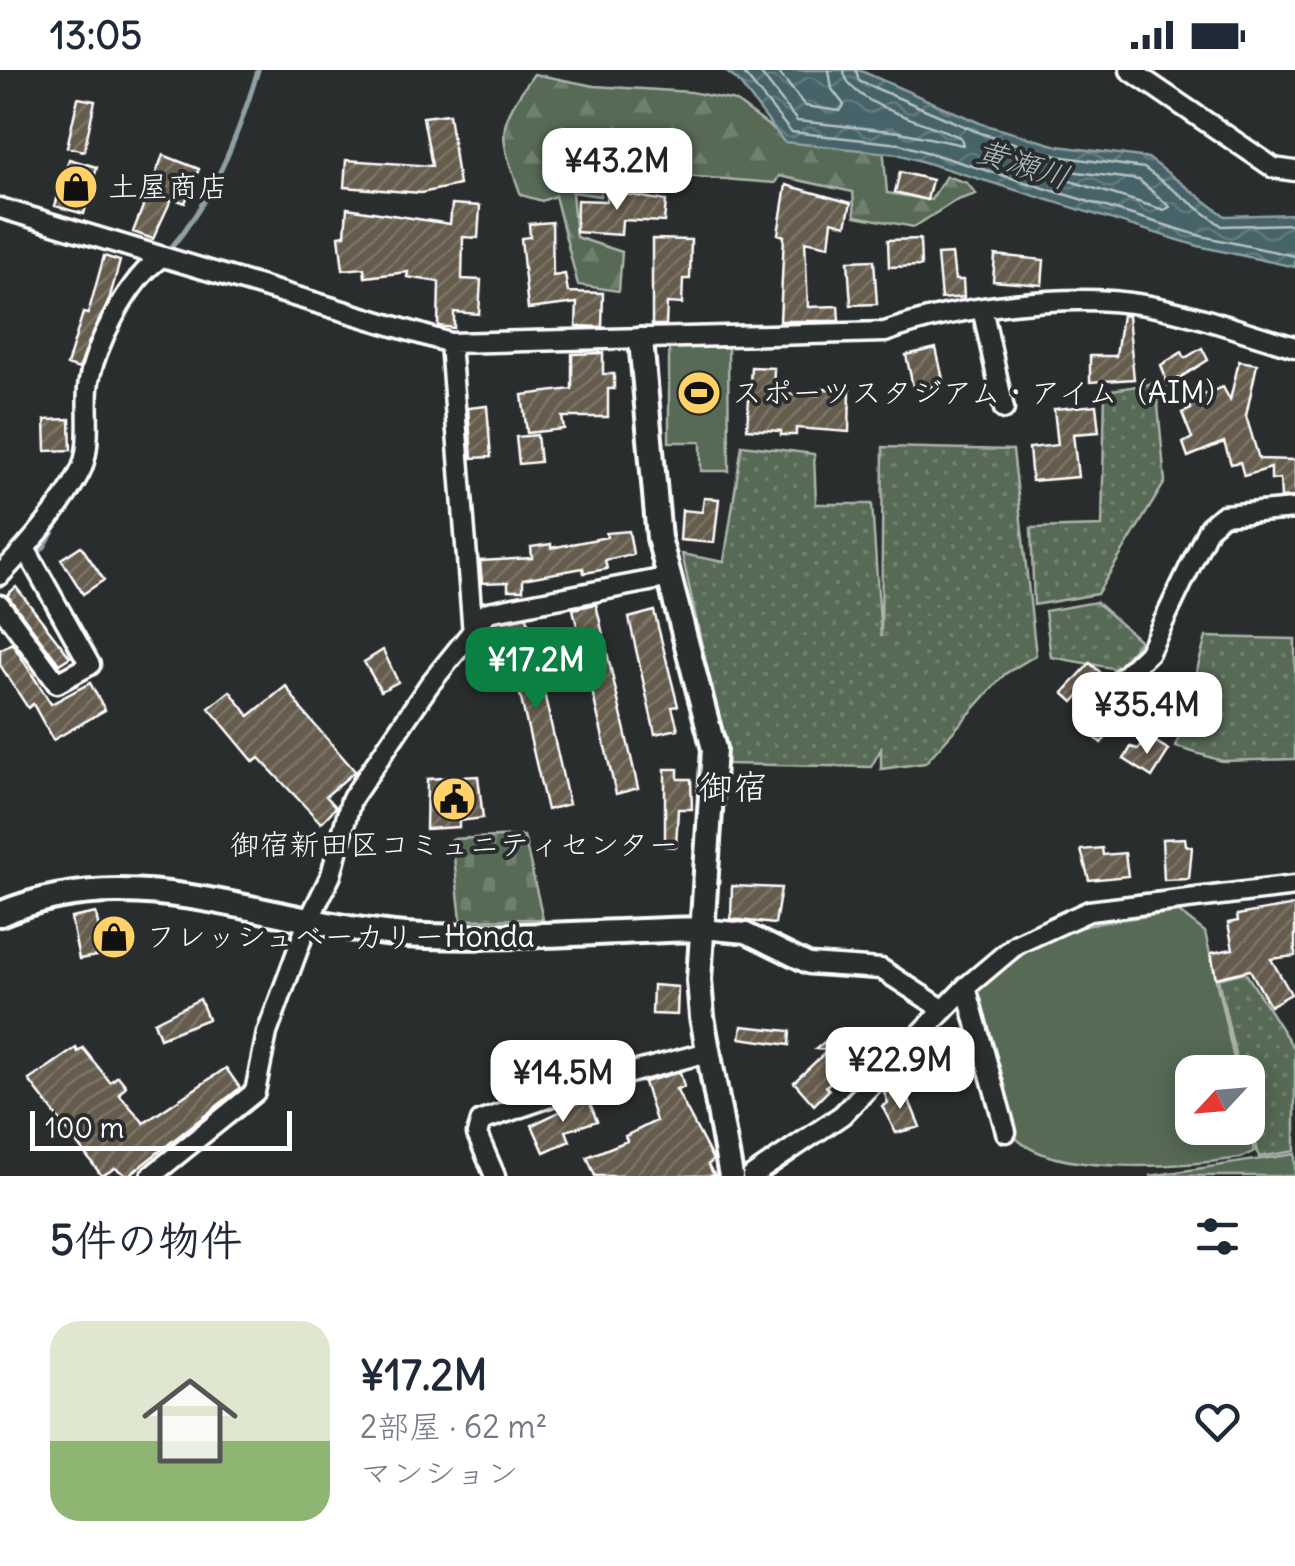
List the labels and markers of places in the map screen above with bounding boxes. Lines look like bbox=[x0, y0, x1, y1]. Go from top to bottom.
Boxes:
pin: ¥43.2M bbox=[536, 128, 698, 213]
shop icon: 土屋商店 bbox=[53, 164, 99, 210]
place label: 土屋商店 bbox=[108, 167, 228, 205]
sports icon: スポーツスタジアム・アイム（AIM） bbox=[676, 370, 722, 416]
place label: スポーツスタジアム・アイム（AIM） bbox=[732, 373, 1235, 411]
pin: ¥17.2M bbox=[455, 627, 617, 712]
pin: ¥35.4M bbox=[1066, 672, 1228, 757]
public building icon: 御宿新田区コミュニティセンター bbox=[431, 776, 477, 822]
place label: 御宿新田区コミュニティセンター bbox=[230, 825, 678, 863]
shop icon: フレッシュベーカリーHonda bbox=[91, 914, 137, 960]
place label: フレッシュベーカリーHonda bbox=[146, 917, 535, 955]
pin: ¥22.9M bbox=[819, 1027, 981, 1112]
pin: ¥14.5M bbox=[482, 1040, 644, 1125]

